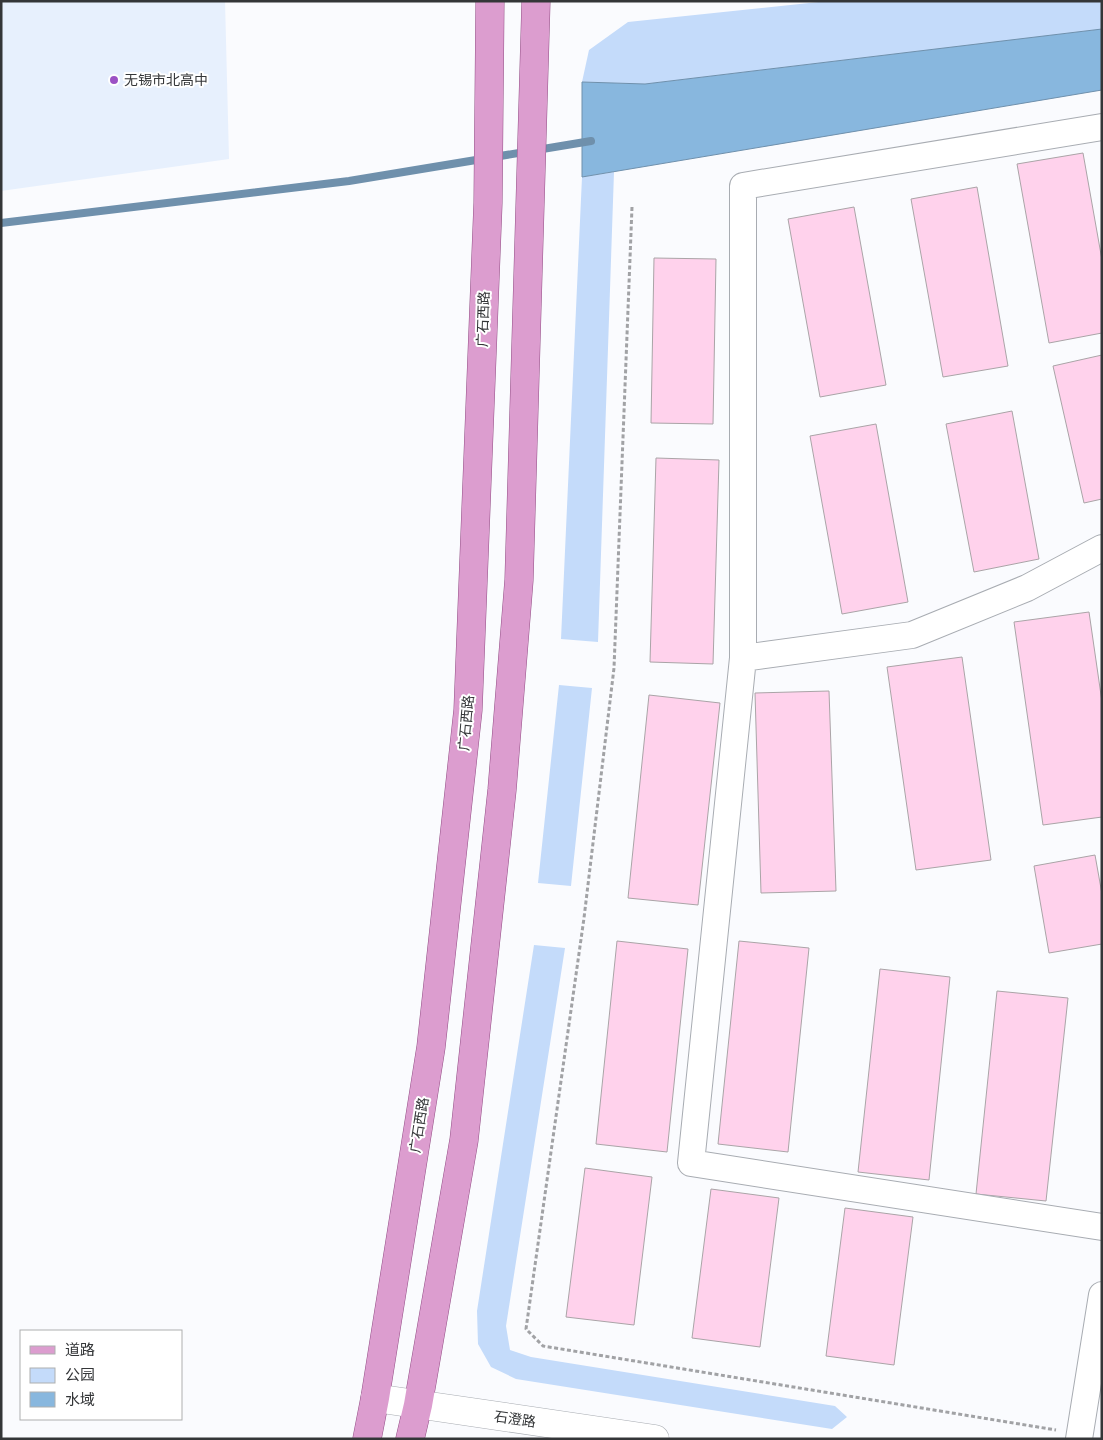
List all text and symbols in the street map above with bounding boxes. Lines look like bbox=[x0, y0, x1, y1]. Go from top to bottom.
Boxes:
place label: 无锡市北高中 bbox=[124, 72, 208, 88]
marker: 无锡市北高中 bbox=[108, 74, 120, 86]
street label: 广石西路 bbox=[474, 291, 492, 347]
street label: 广石西路 bbox=[456, 694, 476, 752]
street label: 广石西路 bbox=[407, 1096, 431, 1154]
legend bbox=[20, 1330, 182, 1420]
text: 道路 bbox=[65, 1341, 95, 1359]
text: 公园 bbox=[65, 1366, 95, 1384]
text: 水域 bbox=[65, 1391, 95, 1409]
street label: 石澄路 bbox=[493, 1408, 537, 1430]

